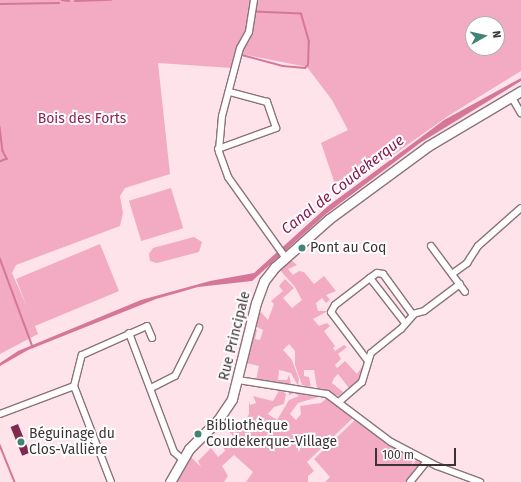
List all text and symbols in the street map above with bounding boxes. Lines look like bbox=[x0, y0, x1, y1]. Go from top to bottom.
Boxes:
north arrow bbox=[465, 16, 505, 56]
text: N bbox=[489, 30, 503, 39]
park label: Bois des Forts bbox=[38, 111, 126, 127]
water label: Canal de Coudekerque bbox=[278, 132, 408, 238]
place label: Pont au Coq bbox=[310, 240, 386, 256]
marker: Pont au Coq bbox=[297, 243, 307, 253]
street label: Rue Principale bbox=[216, 290, 254, 382]
place label: Bibliothèque Coudekerque-Village bbox=[206, 418, 337, 450]
place label: Béguinage du Clos-Vallière bbox=[29, 426, 115, 458]
marker: Bibliothèque Coudekerque-Village bbox=[193, 429, 203, 439]
marker: Béguinage du Clos-Vallière bbox=[16, 437, 26, 447]
scale bar bbox=[377, 440, 458, 466]
text: 100 m bbox=[382, 448, 414, 462]

